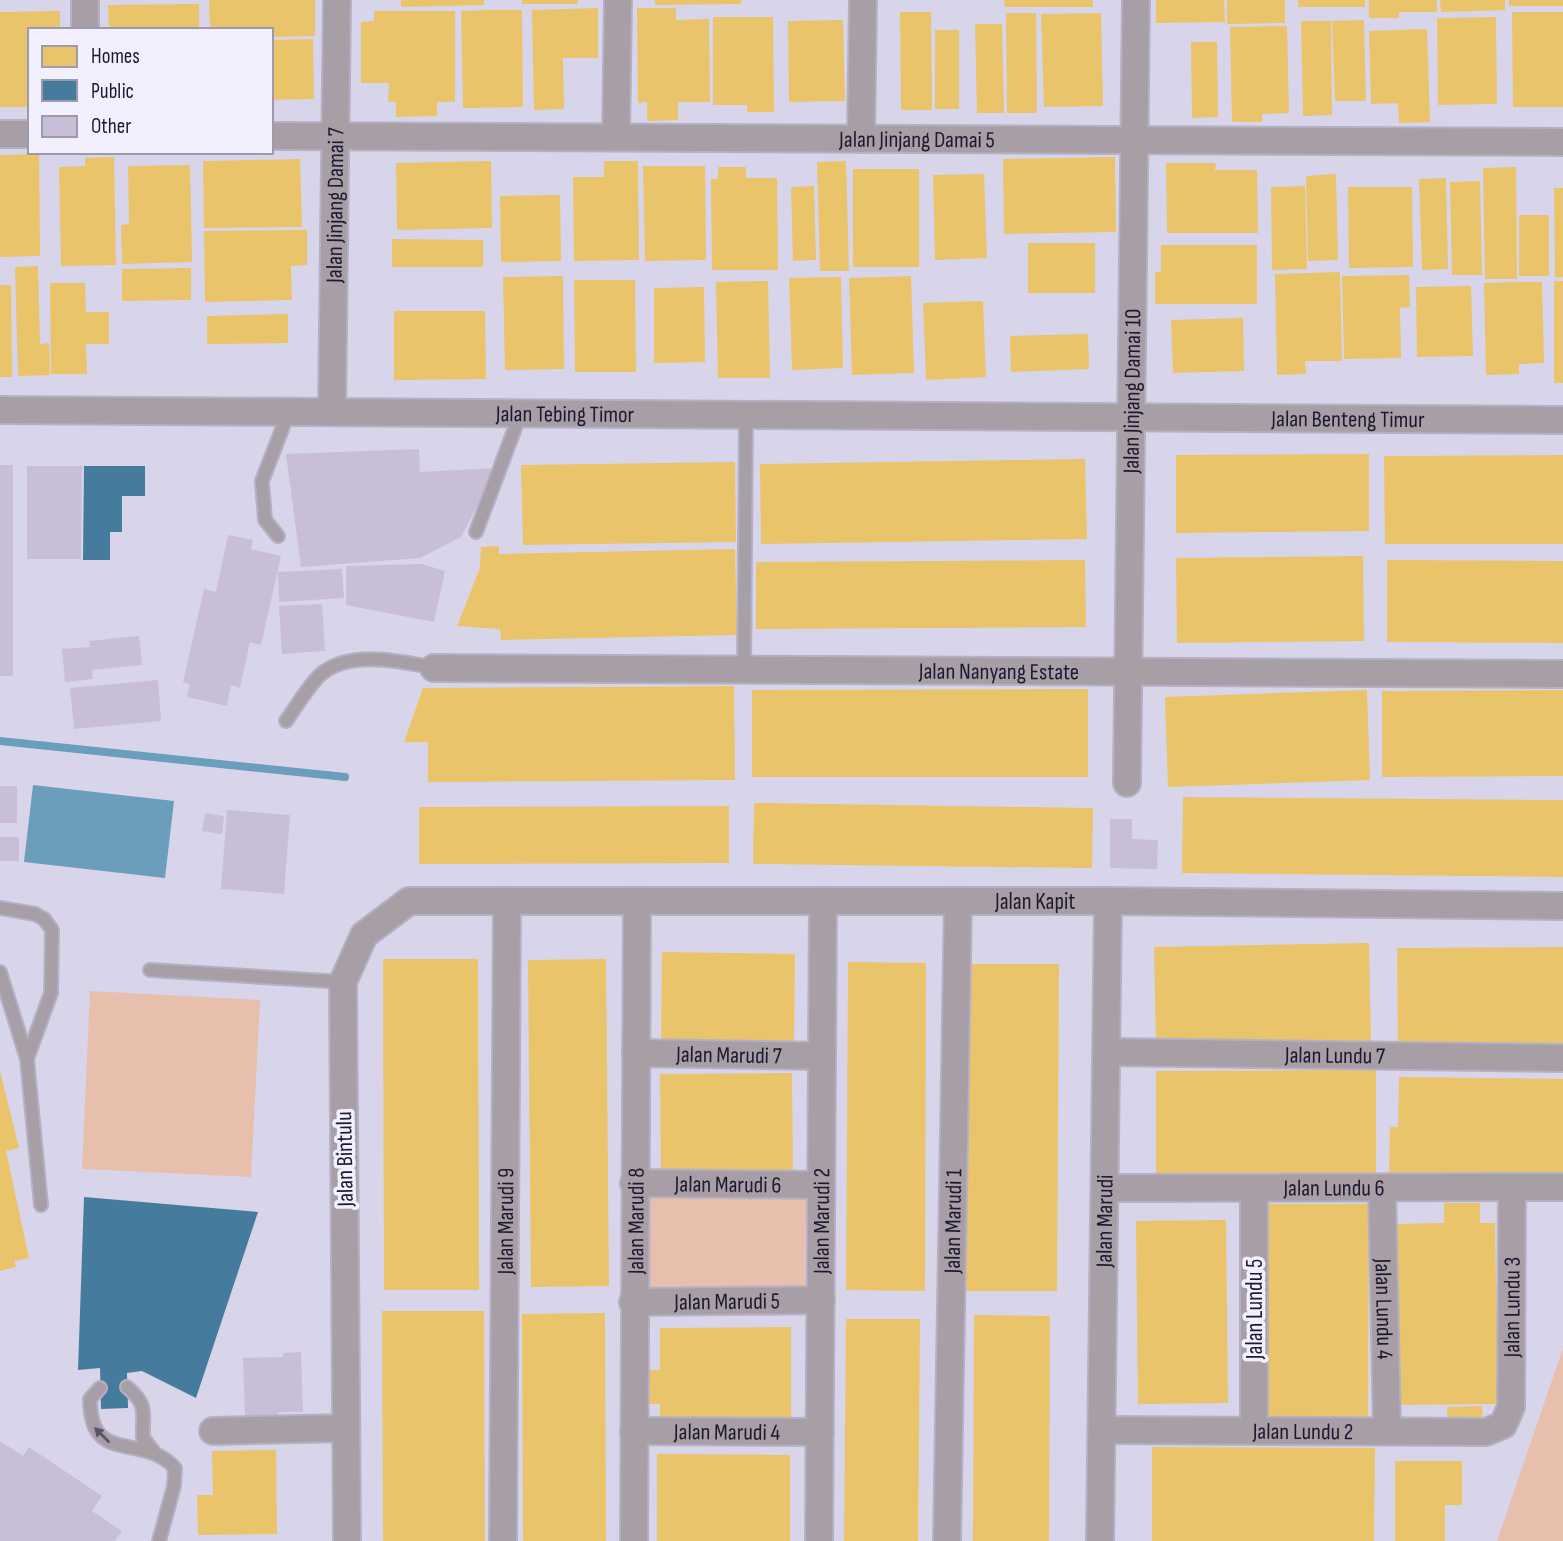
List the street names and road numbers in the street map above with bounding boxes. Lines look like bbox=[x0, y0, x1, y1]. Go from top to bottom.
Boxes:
street label: Jalan Jinjang Damai 5 bbox=[838, 126, 995, 154]
street label: Jalan Jinjang Damai 7 bbox=[321, 127, 350, 284]
street label: Jalan Jinjang Damai 10 bbox=[1118, 309, 1147, 475]
street label: Jalan Tebing Timor bbox=[495, 400, 635, 429]
street label: Jalan Benteng Timur bbox=[1270, 405, 1425, 434]
street label: Jalan Nanyang Estate bbox=[918, 658, 1079, 686]
street label: Jalan Kapit bbox=[994, 888, 1075, 916]
street label: Jalan Marudi 7 bbox=[675, 1041, 782, 1070]
street label: Jalan Lundu 7 bbox=[1284, 1041, 1385, 1071]
street label: Jalan Bintulu bbox=[330, 1111, 360, 1208]
street label: Jalan Marudi 9 bbox=[492, 1168, 520, 1275]
street label: Jalan Marudi 8 bbox=[622, 1168, 651, 1275]
street label: Jalan Marudi 2 bbox=[808, 1168, 836, 1275]
street label: Jalan Marudi 1 bbox=[939, 1169, 968, 1275]
street label: Jalan Marudi 6 bbox=[674, 1170, 781, 1200]
street label: Jalan Marudi bbox=[1090, 1174, 1120, 1269]
street label: Jalan Lundu 6 bbox=[1282, 1174, 1385, 1203]
street label: Jalan Lundu 4 bbox=[1368, 1257, 1399, 1360]
street label: Jalan Lundu 3 bbox=[1498, 1257, 1527, 1359]
street label: Jalan Lundu 5 bbox=[1241, 1259, 1269, 1360]
street label: Jalan Marudi 5 bbox=[673, 1287, 780, 1317]
street label: Jalan Marudi 4 bbox=[673, 1418, 781, 1447]
street label: Jalan Lundu 2 bbox=[1252, 1418, 1353, 1446]

